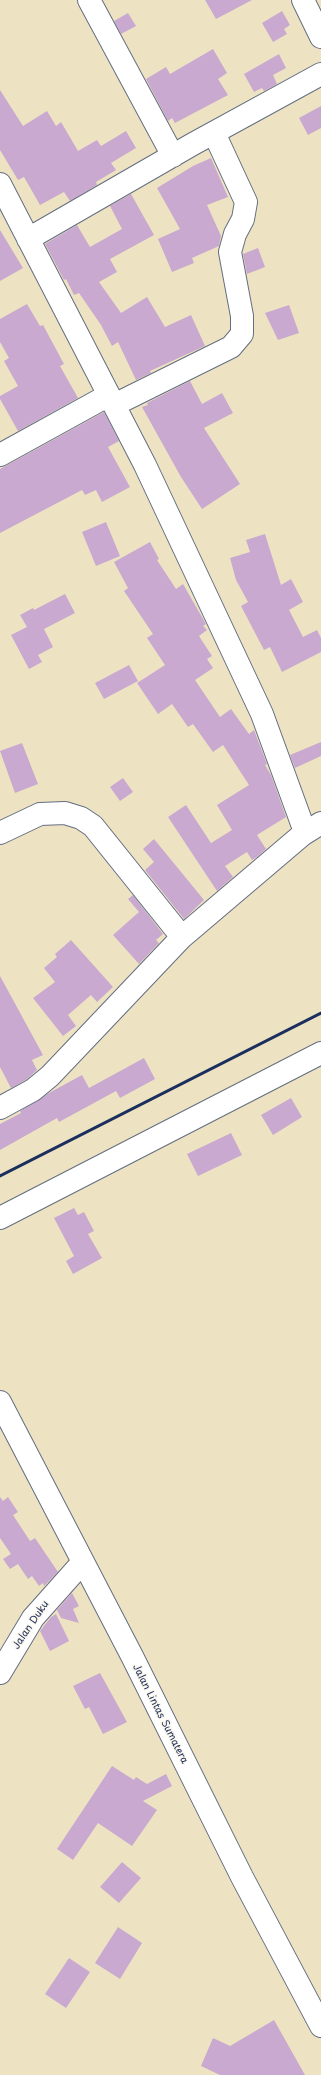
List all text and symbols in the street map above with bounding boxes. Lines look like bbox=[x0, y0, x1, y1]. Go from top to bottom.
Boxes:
street label: Jalan Duku bbox=[10, 1599, 52, 1651]
street label: Jalan Lintas Sumatera bbox=[130, 1662, 190, 1766]

